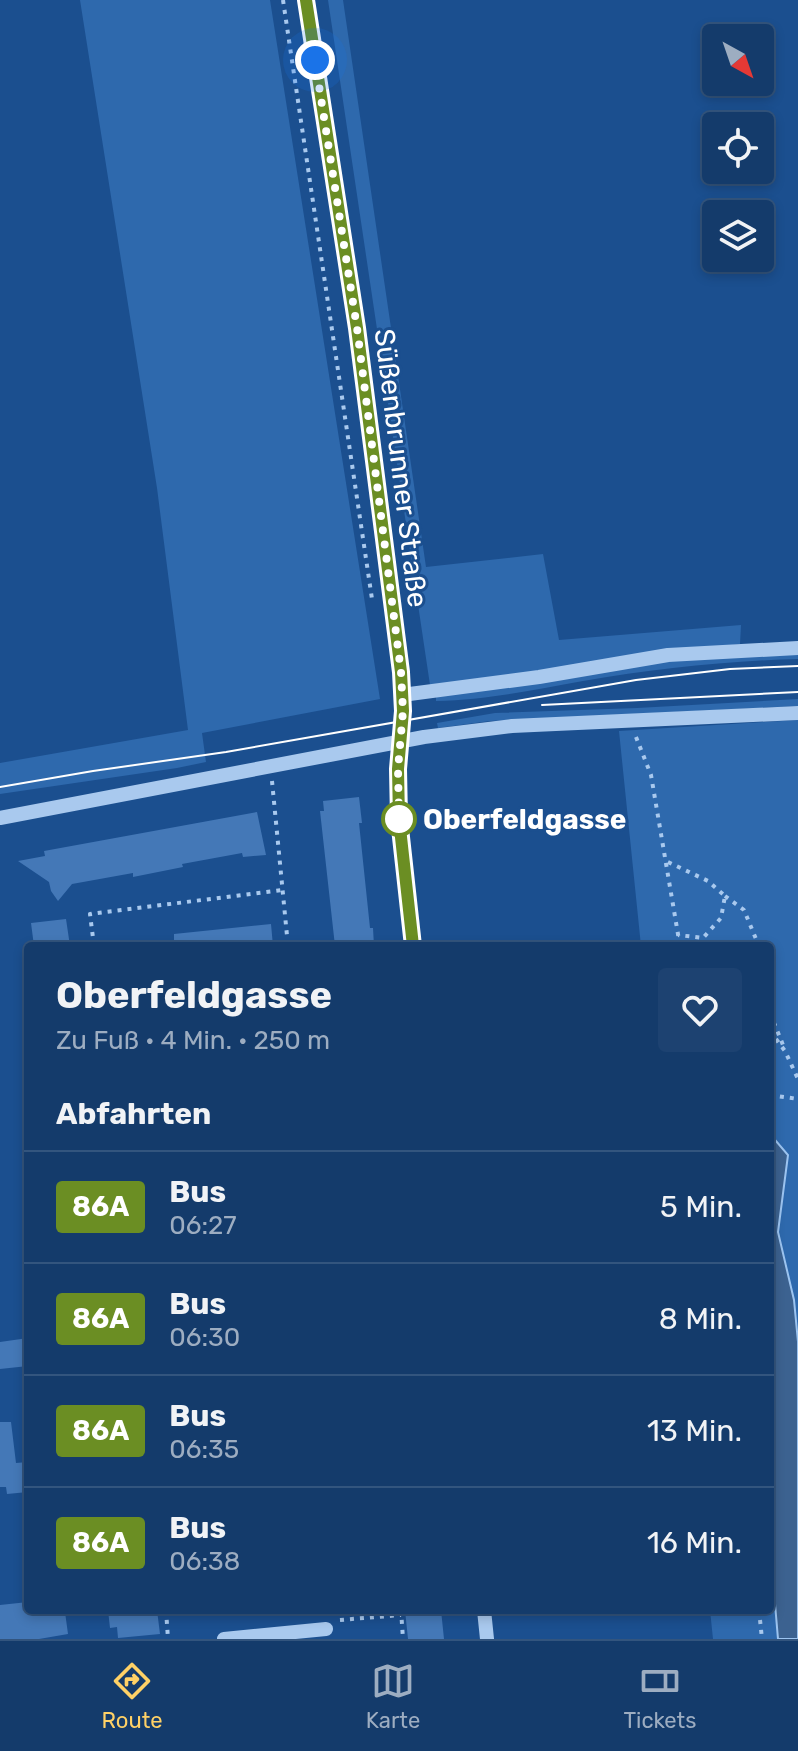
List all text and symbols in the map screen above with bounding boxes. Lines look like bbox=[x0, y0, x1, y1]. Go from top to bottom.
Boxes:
north arrow bbox=[702, 24, 774, 96]
map controls bbox=[702, 24, 774, 272]
your location bbox=[295, 40, 335, 80]
button: locate bbox=[702, 112, 774, 184]
button: layers bbox=[702, 200, 774, 272]
street label: Süßenbrunner Straße bbox=[368, 327, 434, 609]
marker: Oberfeldgasse bbox=[382, 802, 416, 836]
place label: Oberfeldgasse bbox=[423, 803, 626, 836]
button: heart bbox=[658, 968, 742, 1052]
text: Oberfeldgasse bbox=[56, 972, 332, 1018]
text: Zu Fuß · 4 Min. · 250 m bbox=[56, 1025, 330, 1056]
text: Abfahrten bbox=[56, 1096, 211, 1132]
text: Bus bbox=[169, 1174, 226, 1210]
text: 5 Min. bbox=[660, 1189, 742, 1225]
text: 86A bbox=[72, 1190, 129, 1223]
text: 06:27 bbox=[169, 1210, 237, 1241]
text: Bus bbox=[169, 1286, 226, 1322]
text: 8 Min. bbox=[659, 1301, 742, 1337]
text: 86A bbox=[72, 1302, 129, 1335]
text: 06:30 bbox=[169, 1322, 240, 1353]
text: Bus bbox=[169, 1398, 226, 1434]
text: 13 Min. bbox=[647, 1413, 742, 1449]
text: 86A bbox=[72, 1414, 129, 1447]
text: 06:35 bbox=[169, 1434, 239, 1465]
text: Bus bbox=[169, 1510, 226, 1546]
text: 16 Min. bbox=[647, 1525, 742, 1561]
text: 86A bbox=[72, 1526, 129, 1559]
text: 06:38 bbox=[169, 1546, 240, 1577]
tab: Route bbox=[102, 1659, 163, 1734]
tab: Karte bbox=[366, 1659, 420, 1734]
tab: Tickets bbox=[623, 1659, 696, 1734]

